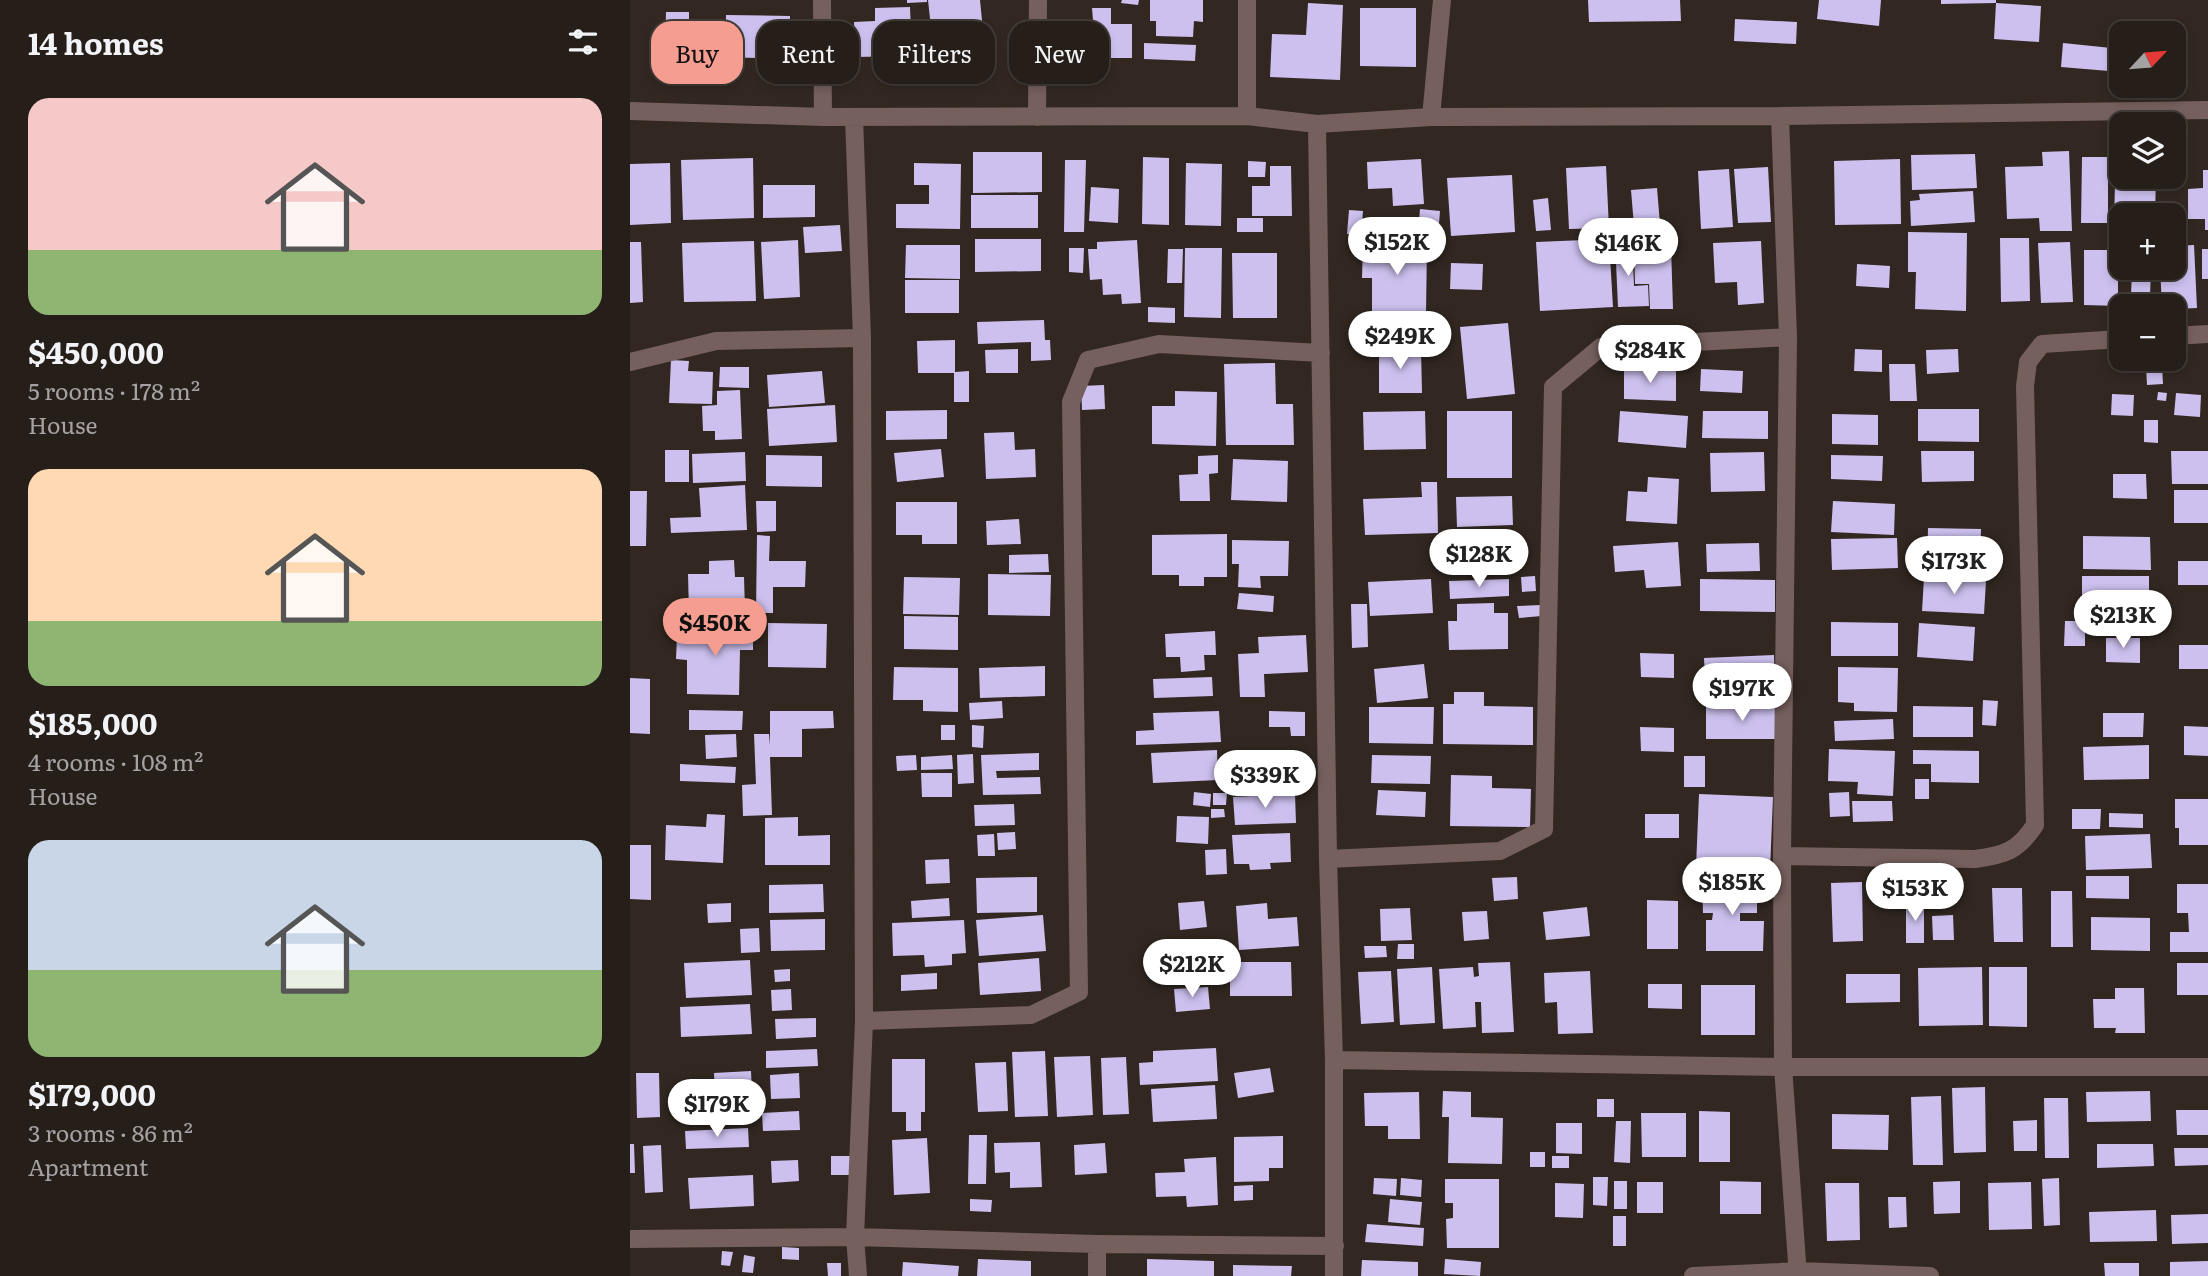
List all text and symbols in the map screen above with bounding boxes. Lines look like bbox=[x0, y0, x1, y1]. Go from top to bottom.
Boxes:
text: 14 homes bbox=[28, 20, 164, 64]
chip: Buy bbox=[651, 21, 743, 84]
chip: Rent bbox=[757, 21, 859, 84]
chip: Filters bbox=[873, 21, 995, 84]
chip: New bbox=[1009, 21, 1109, 84]
north arrow bbox=[2109, 21, 2186, 98]
map controls bbox=[2109, 21, 2186, 371]
icon: filters bbox=[564, 23, 602, 61]
button: layers bbox=[2109, 112, 2186, 189]
icon: home bbox=[252, 144, 378, 270]
button: + bbox=[2109, 203, 2186, 280]
pin: $152K bbox=[1348, 218, 1446, 277]
pin: $146K bbox=[1579, 218, 1677, 278]
text: $152K bbox=[1364, 223, 1430, 257]
text: $146K bbox=[1594, 224, 1662, 258]
button: − bbox=[2109, 294, 2186, 371]
pin: $249K bbox=[1351, 312, 1449, 371]
text: $249K bbox=[1364, 317, 1436, 351]
pin: $284K bbox=[1601, 326, 1699, 385]
text: $450,000 bbox=[28, 329, 164, 373]
text: $284K bbox=[1614, 331, 1686, 365]
text: 5 rooms · 178 m² bbox=[28, 373, 200, 407]
text: House bbox=[28, 407, 97, 441]
icon: home bbox=[252, 515, 378, 641]
pin: $128K bbox=[1430, 530, 1528, 589]
text: $128K bbox=[1445, 535, 1513, 569]
pin: $173K bbox=[1905, 536, 2003, 596]
text: $173K bbox=[1921, 542, 1987, 576]
pin: $213K bbox=[2074, 590, 2172, 650]
text: $213K bbox=[2090, 596, 2156, 630]
pin: $450K bbox=[666, 598, 764, 658]
text: $450K bbox=[679, 604, 751, 638]
pin: $197K bbox=[1693, 664, 1791, 723]
text: $197K bbox=[1709, 669, 1775, 703]
text: $185,000 bbox=[28, 700, 157, 744]
text: 4 rooms · 108 m² bbox=[28, 744, 203, 778]
pin: $339K bbox=[1216, 750, 1314, 810]
text: $339K bbox=[1230, 756, 1300, 790]
text: House bbox=[28, 778, 97, 812]
pin: $185K bbox=[1683, 858, 1781, 917]
text: $185K bbox=[1698, 863, 1766, 897]
pin: $153K bbox=[1866, 864, 1964, 923]
text: $153K bbox=[1882, 869, 1948, 903]
icon: home bbox=[252, 886, 378, 1012]
pin: $212K bbox=[1143, 940, 1241, 999]
text: $212K bbox=[1159, 945, 1225, 979]
text: $179,000 bbox=[28, 1071, 156, 1115]
pin: $179K bbox=[668, 1080, 766, 1139]
text: $179K bbox=[684, 1085, 750, 1119]
text: 3 rooms · 86 m² bbox=[28, 1115, 193, 1149]
text: Apartment bbox=[28, 1149, 148, 1183]

